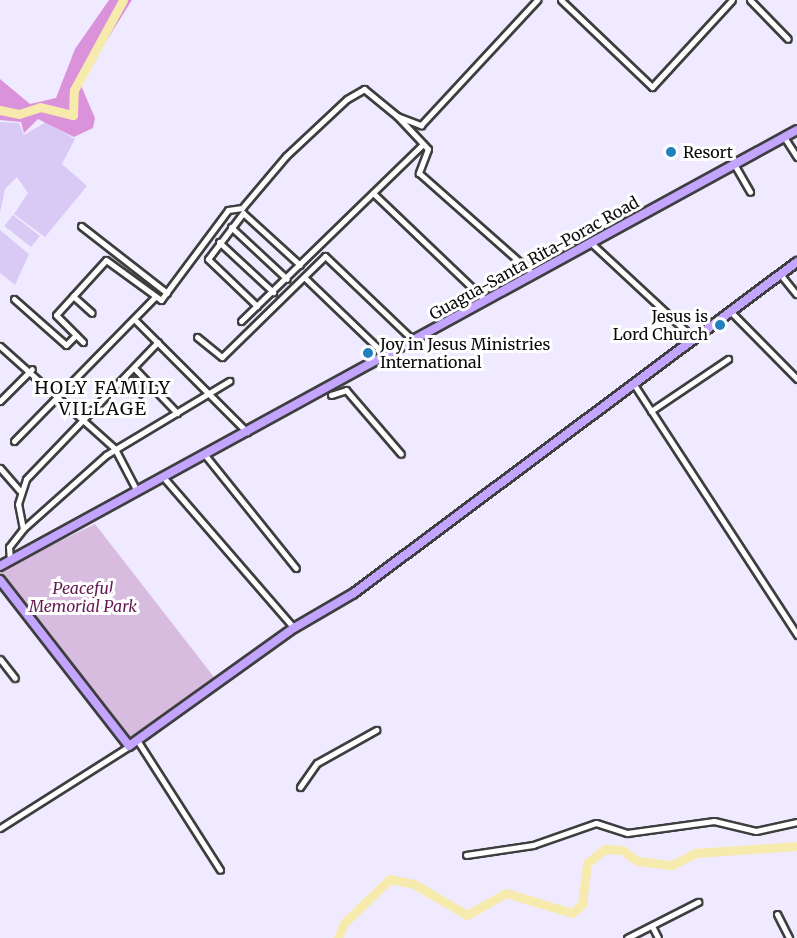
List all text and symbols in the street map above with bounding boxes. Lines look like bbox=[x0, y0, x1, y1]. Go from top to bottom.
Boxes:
place label: Resort bbox=[683, 142, 733, 162]
marker: Resort bbox=[664, 145, 678, 159]
street label: Guagua-Santa Rita-Porac Road bbox=[426, 192, 642, 324]
place label: Jesus is Lord Church bbox=[613, 306, 708, 344]
marker: Jesus is Lord Church bbox=[713, 318, 727, 332]
place label: Joy in Jesus Ministries International bbox=[380, 334, 550, 372]
marker: Joy in Jesus Ministries International bbox=[361, 346, 375, 360]
district label: HOLY FAMILY VILLAGE bbox=[34, 378, 172, 420]
park label: Peaceful Memorial Park bbox=[29, 578, 137, 616]

